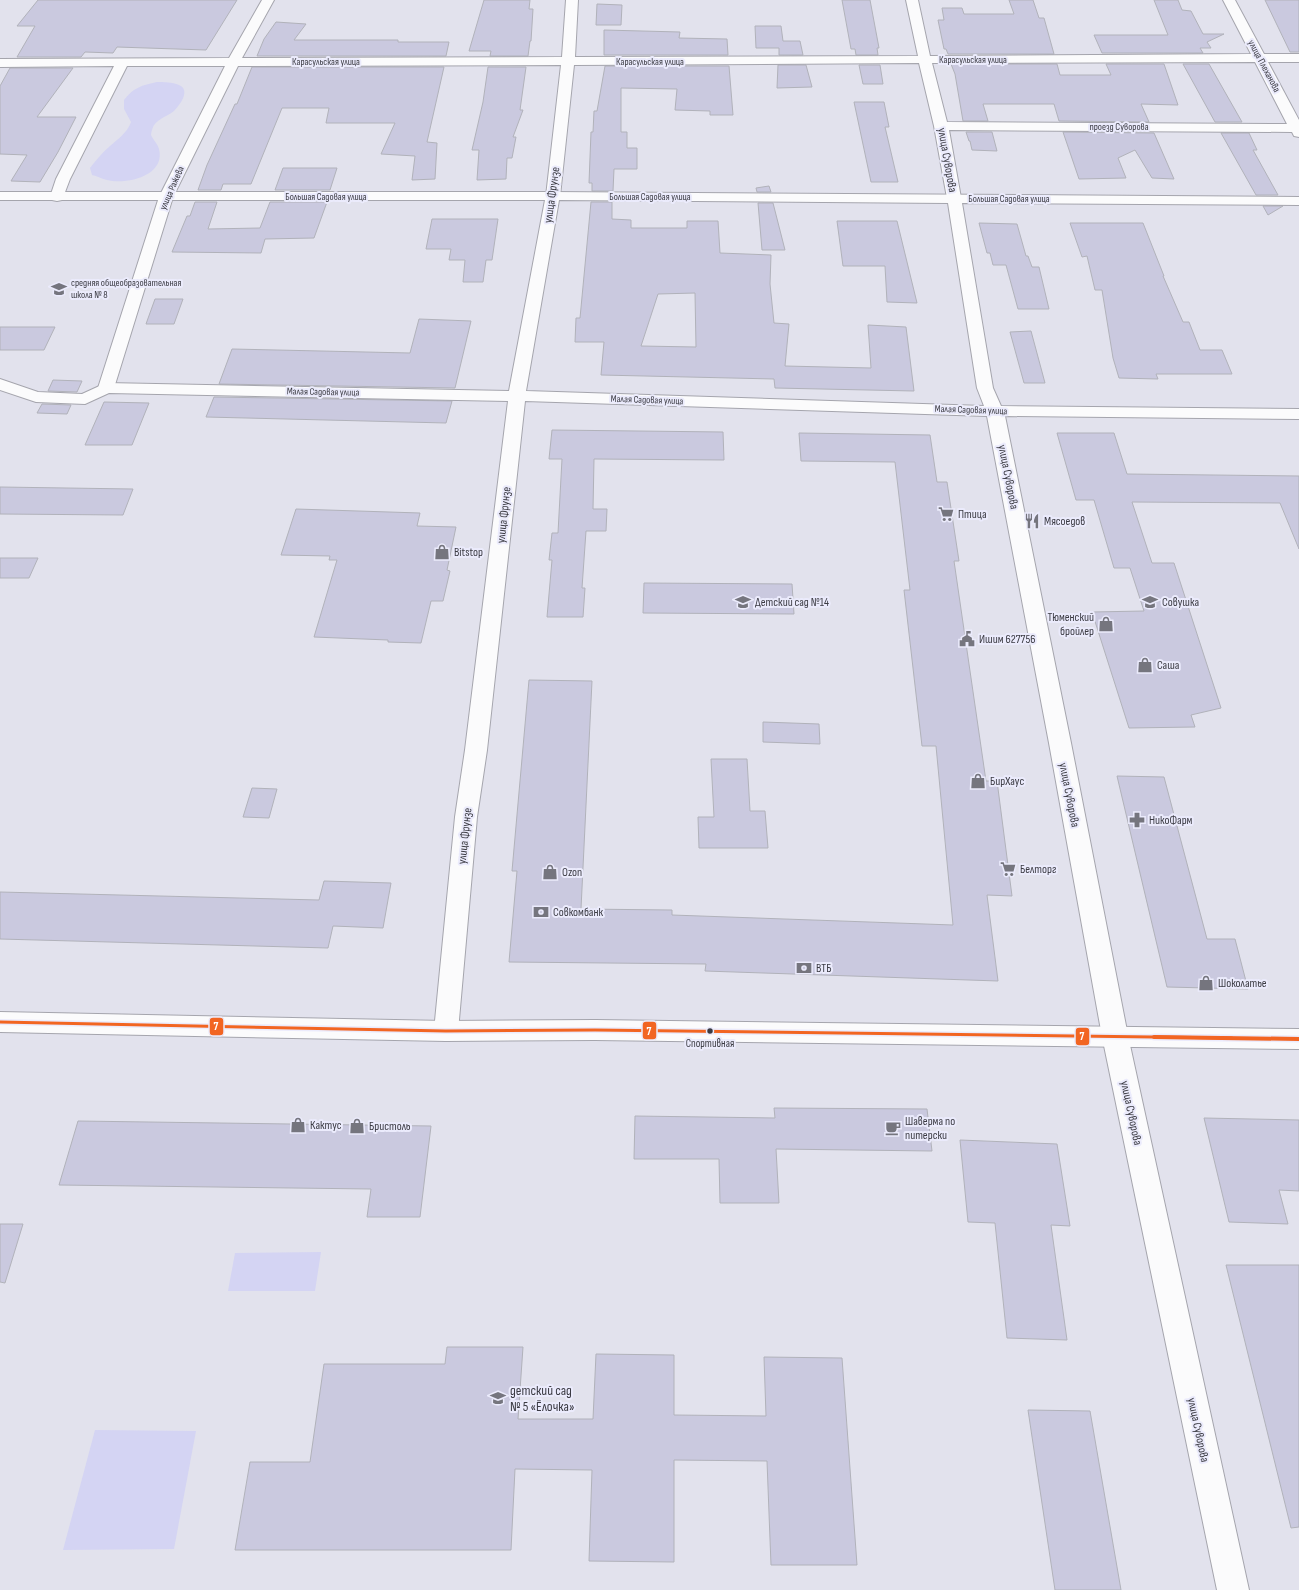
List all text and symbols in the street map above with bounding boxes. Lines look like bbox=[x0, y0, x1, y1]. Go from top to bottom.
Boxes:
street label: улица Плеханова bbox=[1245, 38, 1283, 94]
street label: Карасульская улица bbox=[939, 54, 1007, 66]
street label: Карасульская улица bbox=[292, 56, 360, 68]
street label: Карасульская улица bbox=[616, 56, 684, 68]
street label: проезд Суворова bbox=[1089, 121, 1149, 133]
street label: улица Суворова bbox=[934, 127, 960, 194]
street label: улица Ражева bbox=[157, 164, 187, 212]
street label: улица Фрунзе bbox=[541, 166, 563, 224]
street label: Большая Садовая улица bbox=[285, 191, 367, 203]
street label: Большая Садовая улица bbox=[609, 191, 691, 203]
street label: Большая Садовая улица bbox=[968, 193, 1050, 205]
place label: средняя общеобразовательная школа № 8 bbox=[71, 277, 181, 301]
school or university icon: средняя общеобразовательная школа № 8 bbox=[50, 280, 68, 298]
street label: Малая Садовая улица bbox=[287, 385, 360, 399]
street label: Малая Садовая улица bbox=[610, 393, 684, 407]
street label: Малая Садовая улица bbox=[934, 403, 1008, 417]
street label: улица Суворова bbox=[994, 444, 1022, 511]
street label: улица Фрунзе bbox=[494, 486, 514, 544]
supermarket icon: Птица bbox=[937, 505, 955, 523]
place label: Птица bbox=[958, 507, 987, 522]
restaurant icon: Мясоедов bbox=[1023, 512, 1041, 530]
place label: Мясоедов bbox=[1044, 514, 1085, 529]
shop icon: Bitstop bbox=[433, 543, 451, 561]
place label: Bitstop bbox=[454, 545, 483, 560]
school or university icon: Детский сад №14 bbox=[734, 593, 752, 611]
school or university icon: Совушка bbox=[1141, 593, 1159, 611]
place label: Детский сад №14 bbox=[755, 595, 829, 610]
place label: Совушка bbox=[1162, 595, 1199, 610]
place label: Тюменский бройлер bbox=[1047, 610, 1094, 639]
shop icon: Тюменский бройлер bbox=[1097, 615, 1115, 633]
public building icon: Ишим 627756 bbox=[958, 630, 976, 648]
place label: Ишим 627756 bbox=[979, 632, 1035, 647]
shop icon: Саша bbox=[1136, 656, 1154, 674]
place label: Саша bbox=[1157, 658, 1180, 673]
street label: улица Суворова bbox=[1055, 762, 1083, 829]
shop icon: БирХаус bbox=[969, 772, 987, 790]
place label: БирХаус bbox=[990, 774, 1024, 789]
street label: улица Фрунзе bbox=[455, 807, 475, 865]
pharmacy icon: НикоФарм bbox=[1128, 811, 1146, 829]
place label: НикоФарм bbox=[1149, 813, 1193, 828]
supermarket icon: Белторг bbox=[999, 860, 1017, 878]
place label: Белторг bbox=[1020, 862, 1056, 877]
shop icon: Ozon bbox=[541, 863, 559, 881]
place label: Ozon bbox=[562, 865, 582, 880]
bank icon: Совкомбанк bbox=[532, 903, 550, 921]
place label: Совкомбанк bbox=[553, 905, 604, 920]
bank icon: ВТБ bbox=[795, 959, 813, 977]
place label: ВТБ bbox=[816, 961, 831, 976]
shop icon: Шоколатье bbox=[1197, 974, 1215, 992]
place label: Шоколатье bbox=[1218, 976, 1267, 991]
line badge: 7 bbox=[209, 1017, 224, 1036]
text: 7 bbox=[214, 1020, 219, 1033]
line badge: 7 bbox=[642, 1021, 657, 1040]
text: 7 bbox=[647, 1025, 652, 1038]
marker: Спортивная bbox=[705, 1026, 715, 1036]
line badge: 7 bbox=[1075, 1027, 1090, 1046]
text: 7 bbox=[1080, 1030, 1085, 1043]
place label: Спортивная bbox=[686, 1037, 734, 1050]
street label: улица Суворова bbox=[1117, 1079, 1145, 1147]
place label: Шаверма по питерски bbox=[905, 1114, 955, 1143]
shop icon: Кактус bbox=[289, 1116, 307, 1134]
shop icon: Бристоль bbox=[348, 1117, 366, 1135]
place label: Кактус bbox=[310, 1118, 342, 1133]
place label: Бристоль bbox=[369, 1119, 411, 1134]
cafe icon: Шаверма по питерски bbox=[884, 1119, 902, 1137]
place label: детский сад № 5 «Ёлочка» bbox=[510, 1382, 574, 1415]
school or university icon: детский сад № 5 «Ёлочка» bbox=[489, 1389, 507, 1407]
street label: улица Суворова bbox=[1184, 1396, 1212, 1464]

